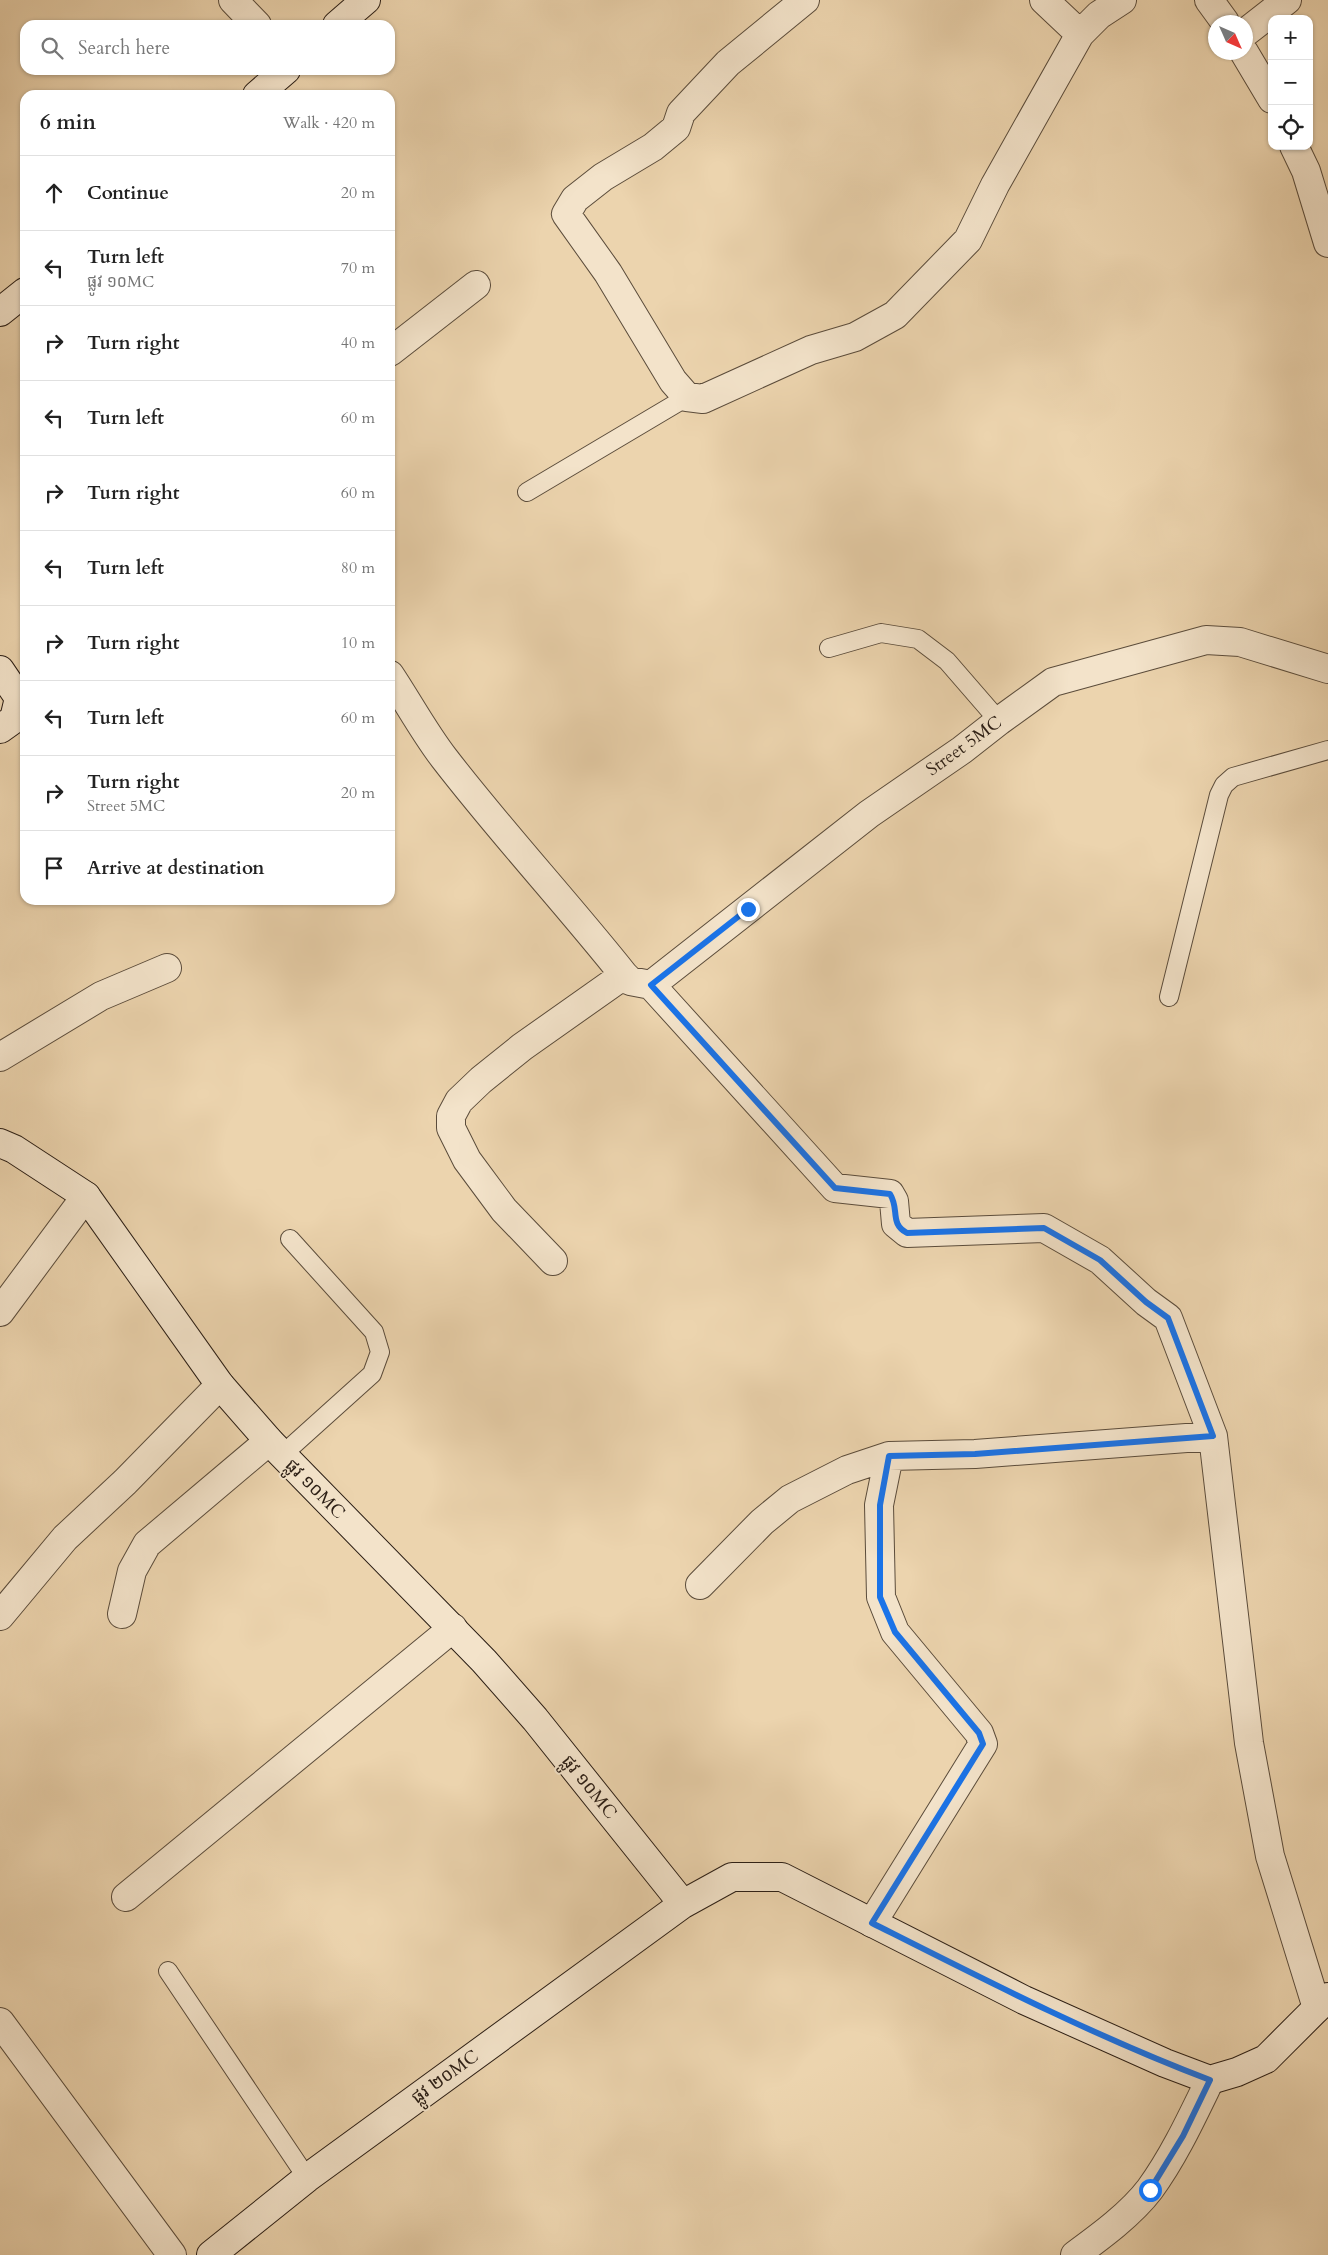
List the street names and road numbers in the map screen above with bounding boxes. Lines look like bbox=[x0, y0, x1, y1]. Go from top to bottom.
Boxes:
street label: Street 5MC bbox=[921, 710, 1007, 782]
street label: ផ្លូវ ១០MC bbox=[277, 1453, 351, 1527]
street label: ផ្លូវ ១០MC bbox=[553, 1750, 623, 1827]
street label: ផ្លូវ ២០MC bbox=[406, 2044, 486, 2113]

